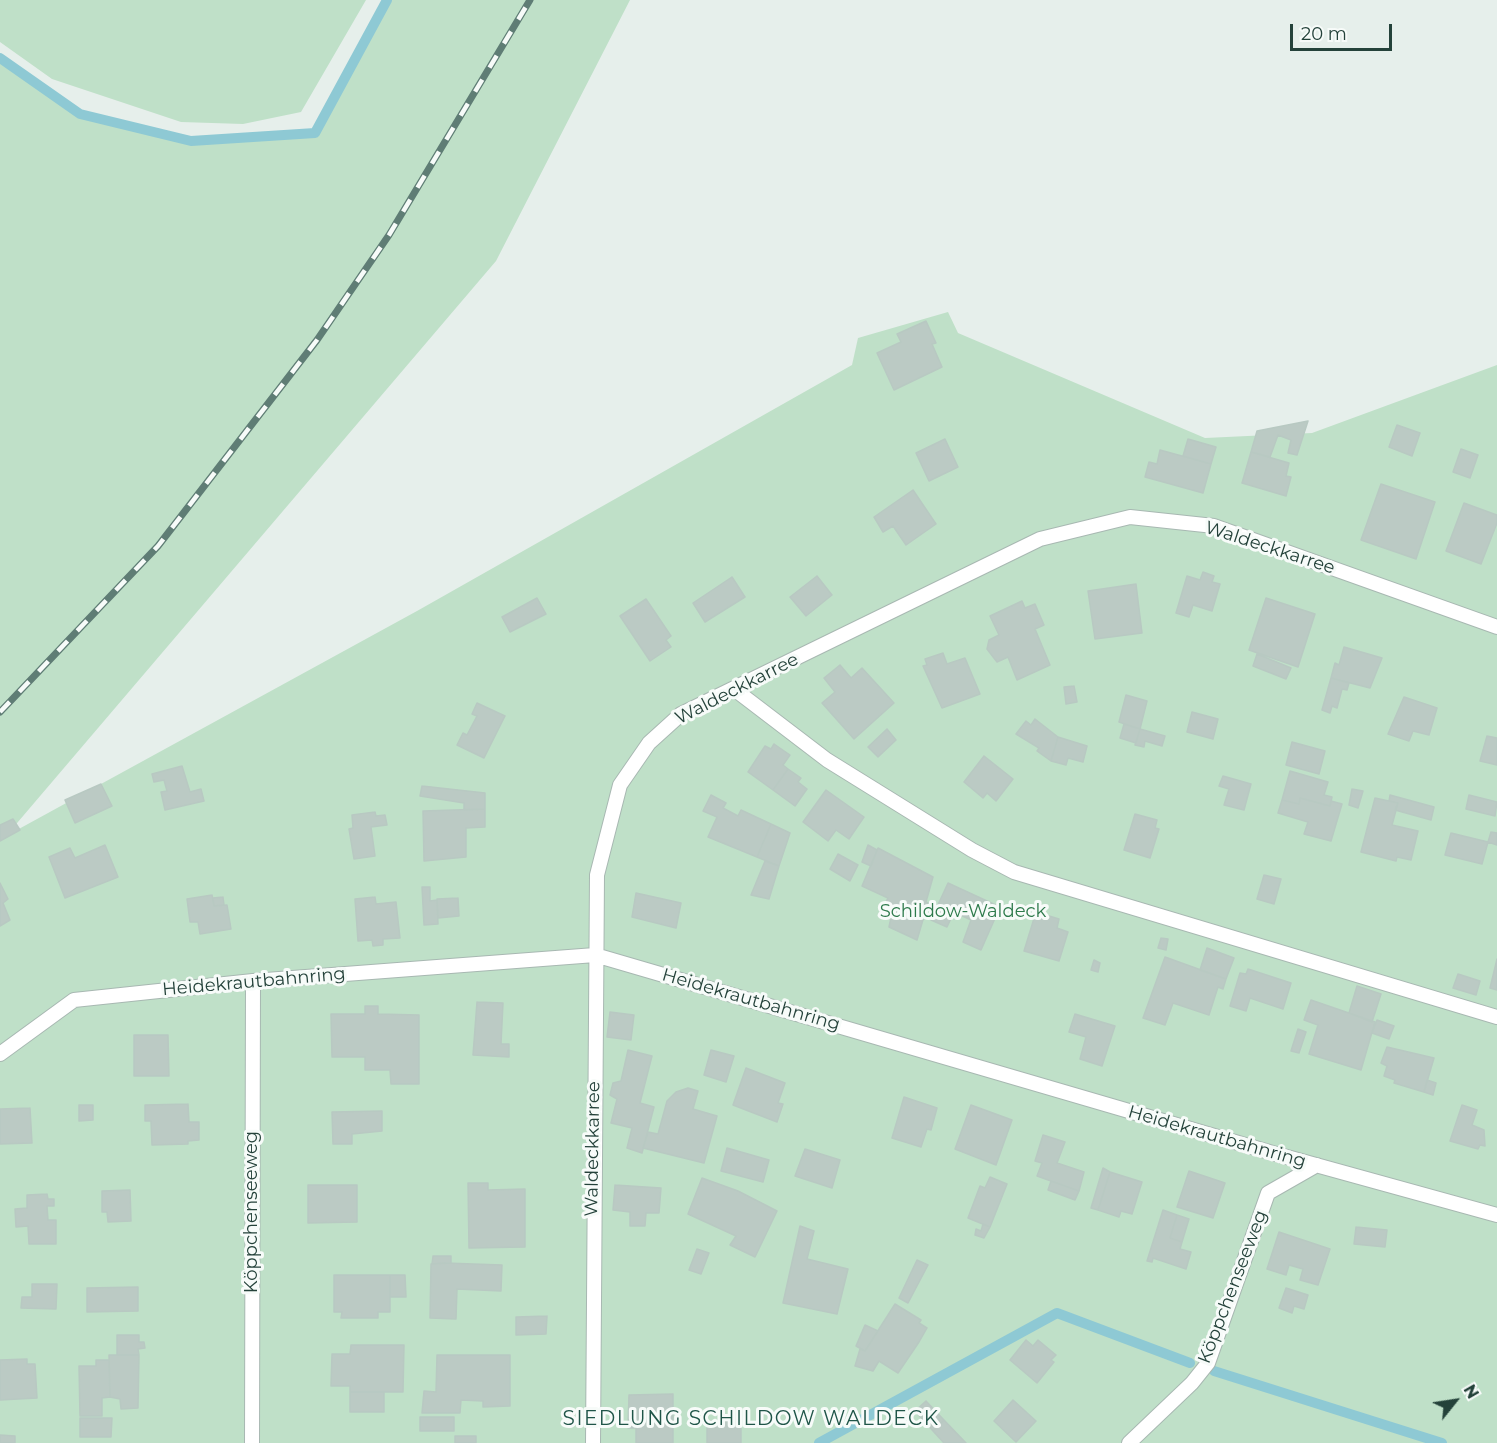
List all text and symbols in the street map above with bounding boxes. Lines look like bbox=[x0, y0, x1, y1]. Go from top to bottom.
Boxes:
scale bar bbox=[1293, 12, 1395, 50]
text: 20 m bbox=[1301, 23, 1347, 45]
street label: Waldeckkarree bbox=[1202, 517, 1338, 579]
street label: Waldeckkarree bbox=[672, 649, 802, 729]
park label: Schildow-Waldeck bbox=[880, 901, 1046, 923]
street label: Heidekrautbahnring bbox=[161, 963, 347, 1001]
street label: Heidekrautbahnring bbox=[660, 964, 842, 1036]
street label: Waldeckkarree bbox=[581, 1081, 605, 1217]
street label: Heidekrautbahnring bbox=[1126, 1101, 1308, 1173]
street label: Köppchenseeweg bbox=[241, 1131, 263, 1293]
street label: Köppchenseeweg bbox=[1194, 1207, 1272, 1367]
north arrow bbox=[1425, 1371, 1485, 1431]
text: N bbox=[1460, 1381, 1482, 1402]
district label: SIEDLUNG SCHILDOW WALDECK bbox=[563, 1407, 939, 1431]

